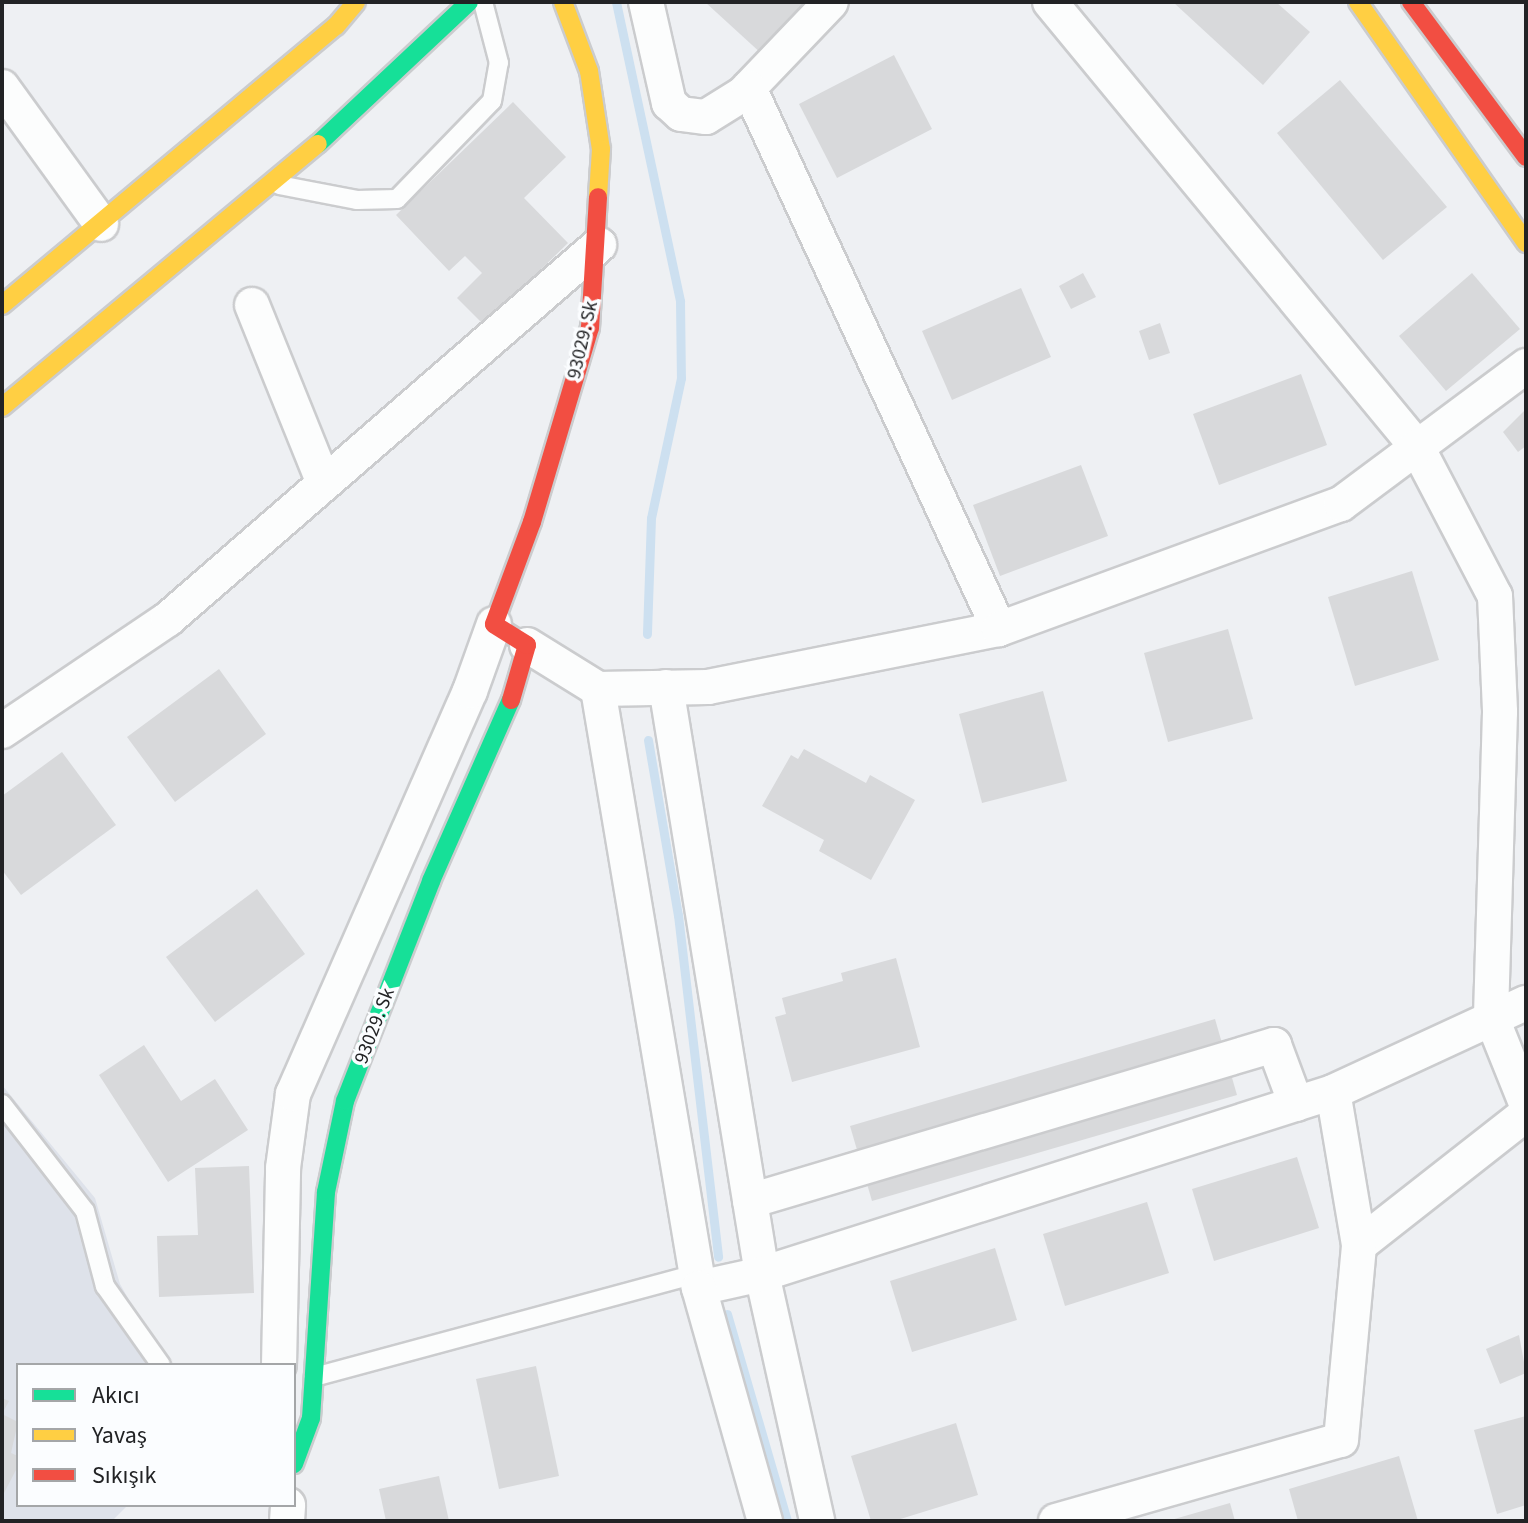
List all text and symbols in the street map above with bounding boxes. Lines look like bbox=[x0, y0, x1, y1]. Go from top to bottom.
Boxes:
street label: 93029. Sk bbox=[562, 299, 604, 381]
street label: 93029. Sk bbox=[350, 985, 400, 1067]
legend bbox=[16, 1363, 296, 1507]
text: Akıcı bbox=[92, 1378, 140, 1413]
text: Yavaş bbox=[92, 1418, 147, 1453]
text: Sıkışık bbox=[92, 1458, 156, 1493]

